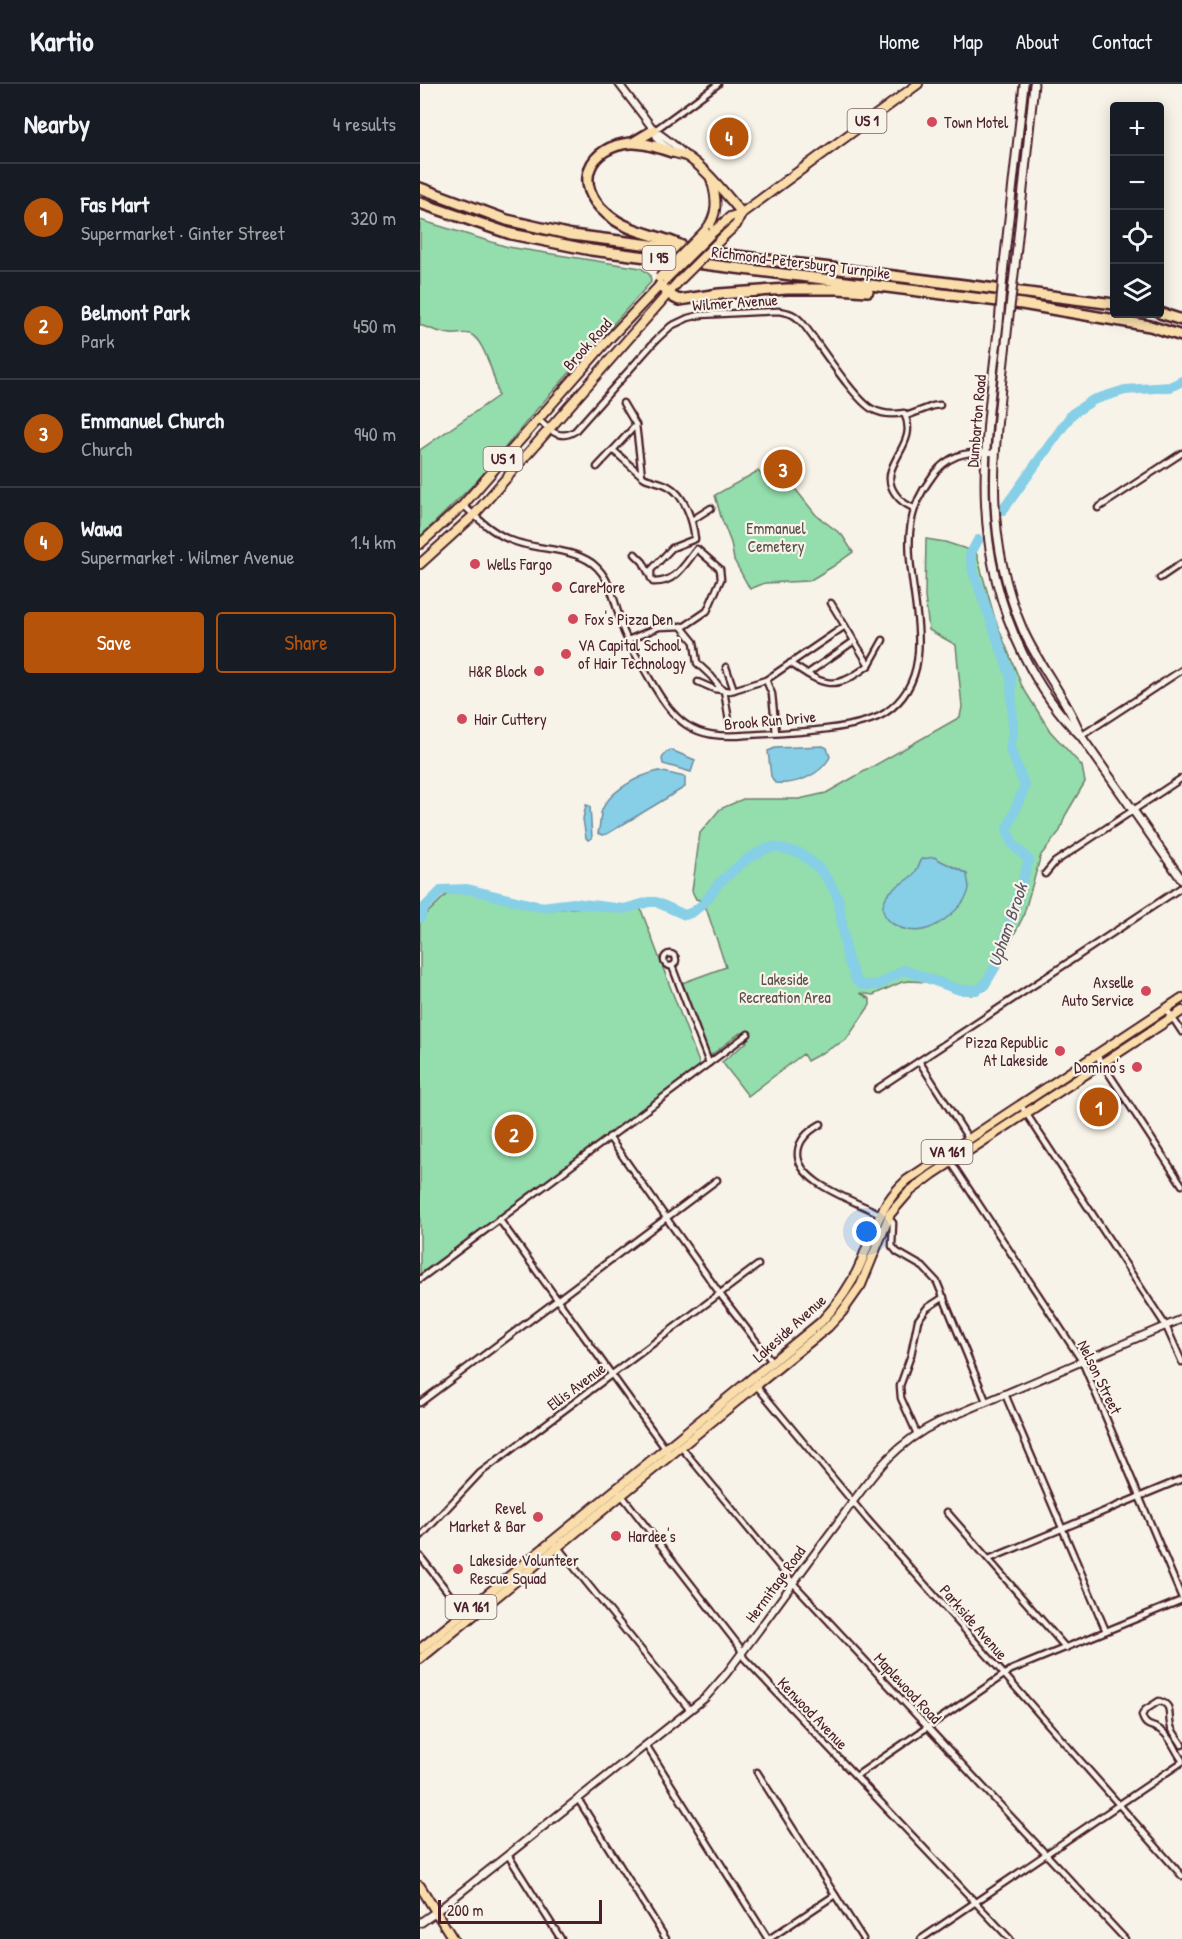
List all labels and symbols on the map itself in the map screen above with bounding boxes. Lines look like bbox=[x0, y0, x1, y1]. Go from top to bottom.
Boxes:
road number: US 1 bbox=[848, 109, 886, 133]
place label: Town Motel bbox=[944, 111, 1009, 133]
pin: 4 bbox=[710, 115, 748, 160]
marker: Town Motel bbox=[925, 115, 939, 129]
street label: Richmond-Petersburg Turnpike bbox=[710, 240, 892, 284]
road number: I 95 bbox=[642, 246, 676, 270]
street label: Wilmer Avenue bbox=[692, 288, 779, 316]
street label: Brook Road bbox=[558, 313, 616, 375]
street label: Dumbarton Road bbox=[961, 374, 991, 468]
pin: 3 bbox=[764, 446, 802, 492]
road number: US 1 bbox=[484, 447, 523, 471]
park label: Emmanuel Cemetery bbox=[746, 517, 806, 557]
place label: Wells Fargo bbox=[487, 553, 553, 575]
marker: Wells Fargo bbox=[468, 557, 482, 571]
place label: CareMore bbox=[569, 576, 626, 598]
marker: CareMore bbox=[550, 580, 564, 594]
place label: Fox's Pizza Den bbox=[584, 608, 673, 630]
marker: Fox's Pizza Den bbox=[566, 612, 580, 626]
place label: VA Capital School of Hair Technology bbox=[578, 634, 686, 674]
marker: VA Capital School of Hair Technology bbox=[559, 647, 573, 661]
place label: H&R Block bbox=[468, 660, 527, 682]
marker: H&R Block bbox=[532, 664, 546, 678]
street label: Brook Run Drive bbox=[723, 705, 817, 735]
place label: Hair Cuttery bbox=[474, 708, 547, 730]
marker: Hair Cuttery bbox=[455, 712, 469, 726]
water label: Upham Brook bbox=[982, 878, 1034, 970]
park label: Lakeside Recreation Area bbox=[739, 968, 831, 1008]
place label: Axselle Auto Service bbox=[1062, 971, 1135, 1011]
marker: Axselle Auto Service bbox=[1139, 984, 1153, 998]
place label: Pizza Republic At Lakeside bbox=[966, 1031, 1049, 1071]
marker: Pizza Republic At Lakeside bbox=[1053, 1044, 1067, 1058]
place label: Domino's bbox=[1074, 1056, 1125, 1078]
marker: Domino's bbox=[1130, 1060, 1144, 1074]
pin: 1 bbox=[1080, 1084, 1118, 1130]
pin: 2 bbox=[494, 1112, 533, 1156]
road number: VA 161 bbox=[922, 1140, 972, 1164]
your location bbox=[852, 1217, 881, 1246]
street label: Lakeside Avenue bbox=[748, 1289, 831, 1367]
street label: Nelson Street bbox=[1073, 1336, 1128, 1418]
street label: Ellis Avenue bbox=[542, 1356, 610, 1415]
place label: Revel Market & Bar bbox=[449, 1497, 527, 1537]
marker: Revel Market & Bar bbox=[531, 1510, 545, 1524]
place label: Hardee's bbox=[628, 1525, 676, 1547]
marker: Hardee's bbox=[609, 1529, 623, 1543]
street label: Hermitage Road bbox=[740, 1541, 810, 1627]
place label: Lakeside Volunteer Rescue Squad bbox=[470, 1549, 579, 1589]
marker: Lakeside Volunteer Rescue Squad bbox=[451, 1562, 465, 1576]
street label: Parkside Avenue bbox=[935, 1580, 1013, 1665]
road number: VA 161 bbox=[446, 1595, 496, 1619]
street label: Maplewood Road bbox=[869, 1648, 947, 1728]
street label: Kenwood Avenue bbox=[773, 1672, 854, 1754]
scale bar bbox=[438, 1897, 602, 1924]

